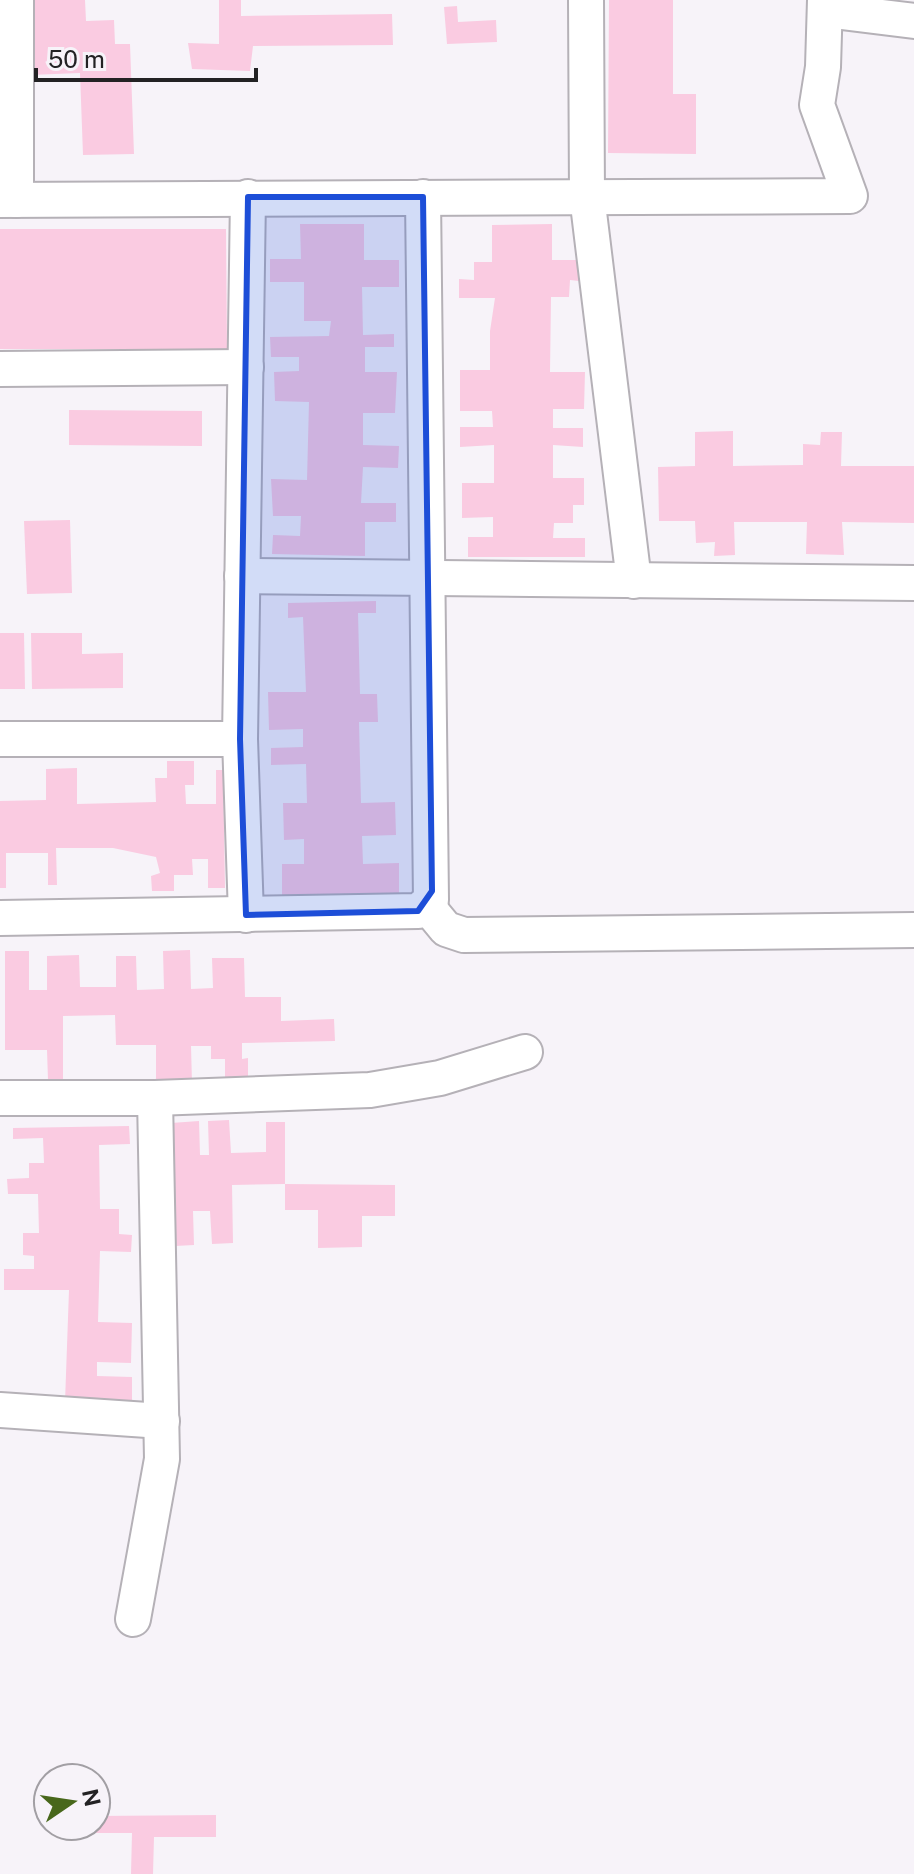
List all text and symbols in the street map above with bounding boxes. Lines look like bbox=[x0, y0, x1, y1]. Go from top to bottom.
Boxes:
scale bar bbox=[36, 32, 256, 82]
text: 50 m bbox=[48, 45, 105, 73]
north arrow bbox=[32, 1762, 112, 1842]
text: N bbox=[77, 1786, 106, 1809]

